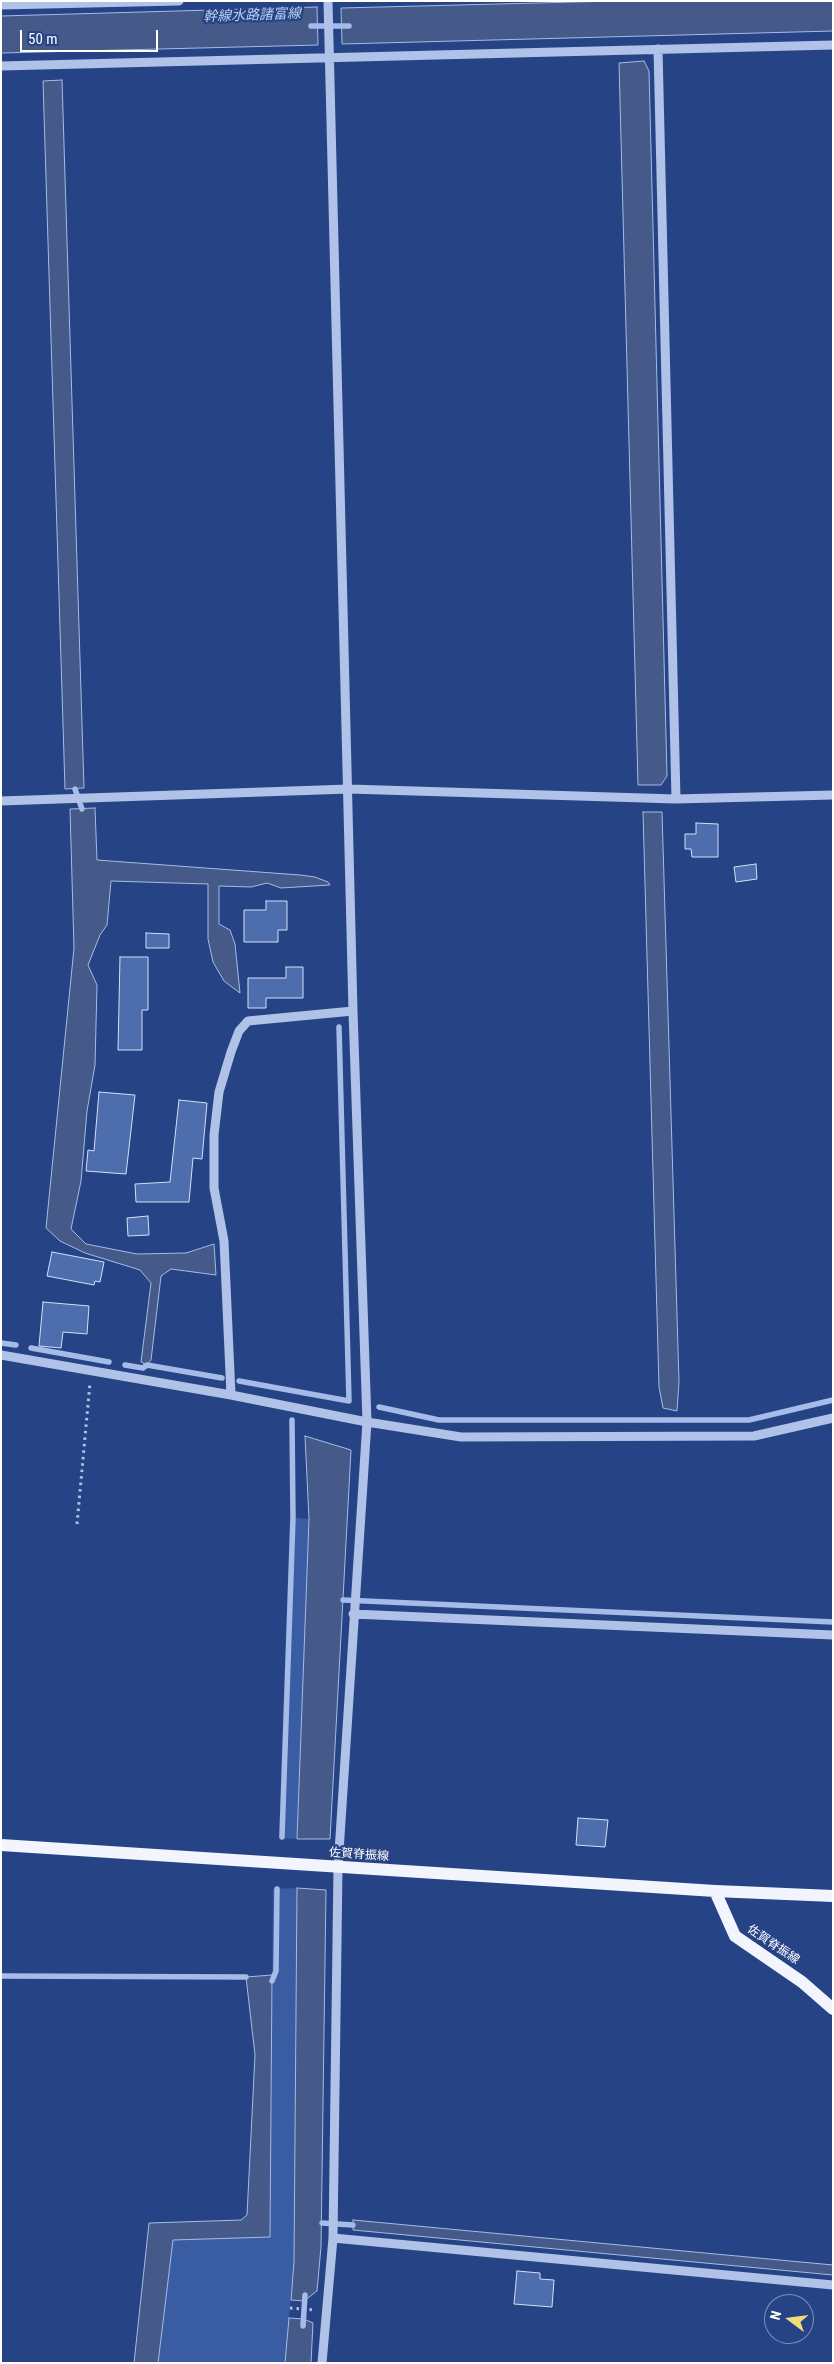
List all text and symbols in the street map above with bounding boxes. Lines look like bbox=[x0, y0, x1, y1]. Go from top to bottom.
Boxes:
water label: 幹線水路諸富線 bbox=[203, 6, 301, 26]
scale bar bbox=[22, 20, 160, 52]
text: 50 m bbox=[28, 30, 58, 48]
street label: 佐賀脊振線 bbox=[329, 1846, 389, 1864]
street label: 佐賀脊振線 bbox=[744, 1922, 802, 1968]
north arrow bbox=[764, 2294, 814, 2344]
text: N bbox=[767, 2309, 784, 2322]

